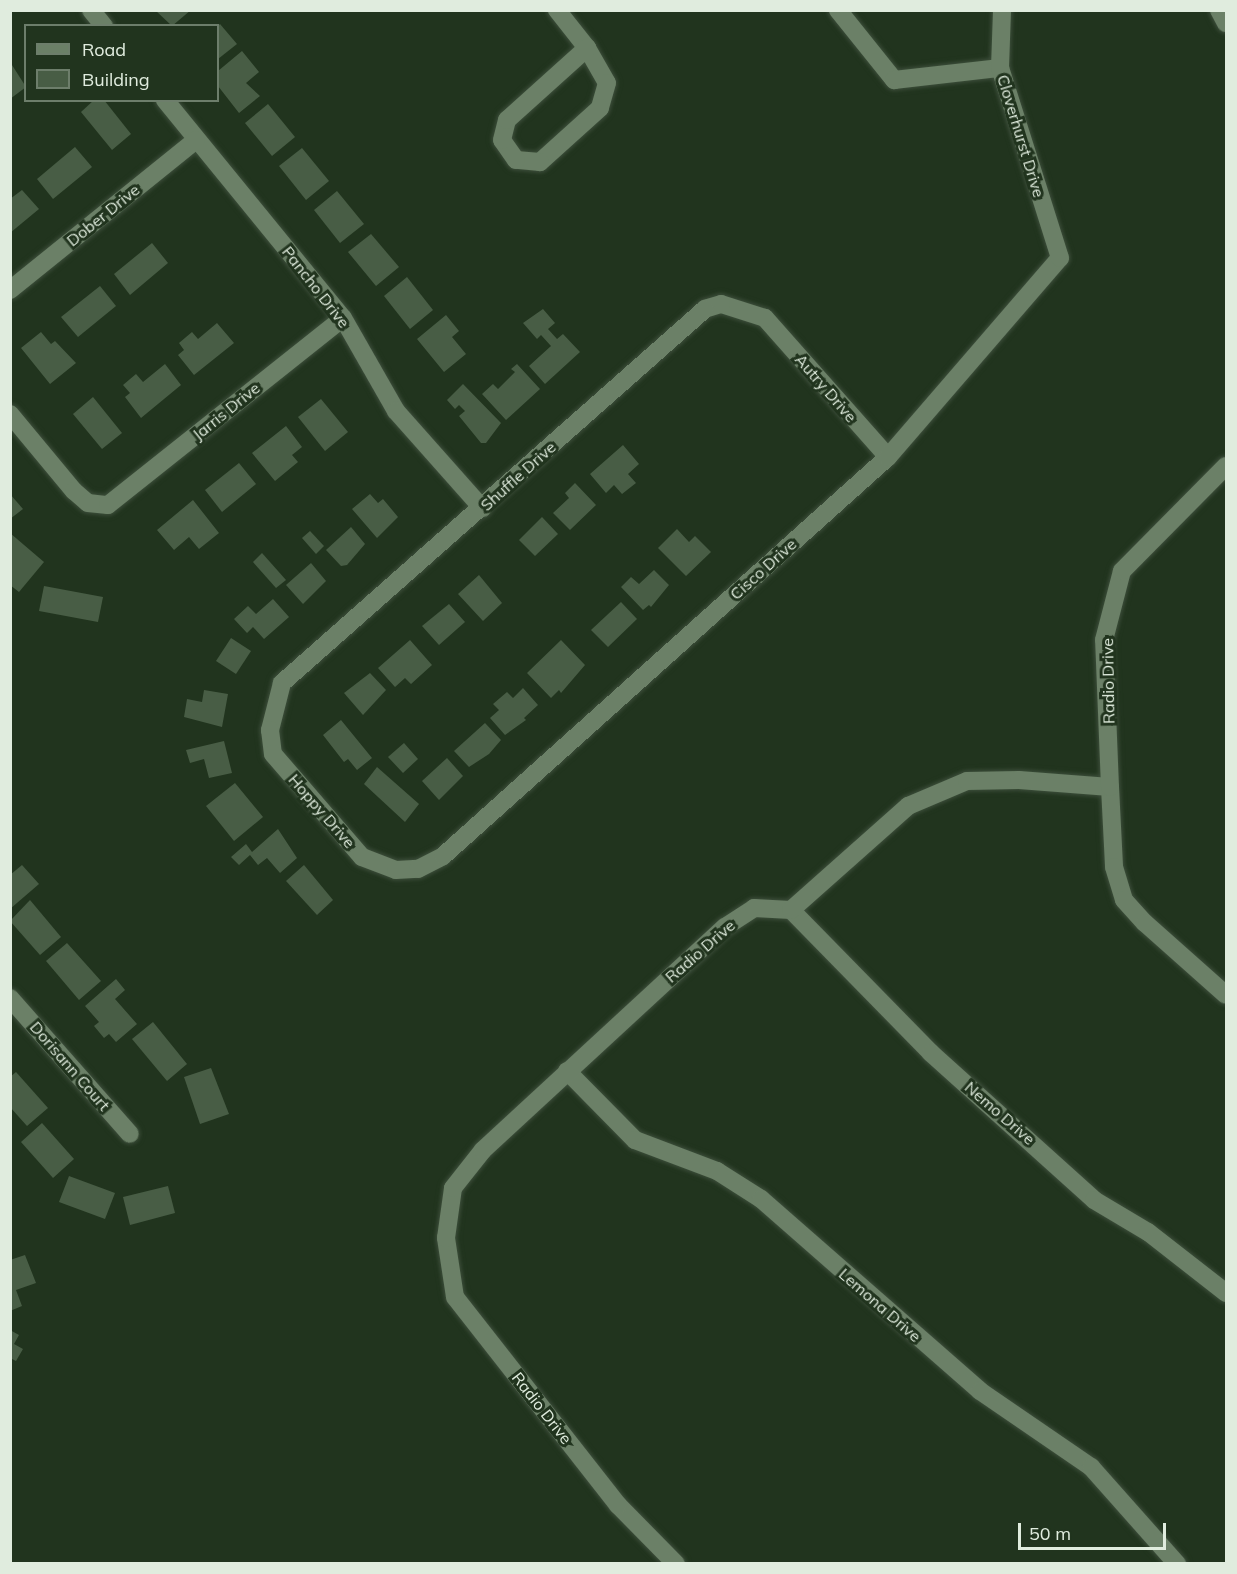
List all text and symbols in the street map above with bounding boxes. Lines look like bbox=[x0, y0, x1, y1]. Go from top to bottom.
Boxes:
legend bbox=[24, 24, 219, 102]
text: Road bbox=[82, 38, 126, 61]
text: Building bbox=[82, 68, 150, 91]
street label: Cloverhurst Drive bbox=[993, 72, 1049, 200]
street label: Dober Drive bbox=[63, 180, 143, 250]
street label: Pancho Drive bbox=[278, 242, 354, 332]
street label: Autry Drive bbox=[791, 350, 861, 426]
street label: Jarris Drive bbox=[188, 378, 264, 444]
street label: Shuffle Drive bbox=[476, 437, 560, 515]
street label: Cisco Drive bbox=[726, 534, 800, 604]
street label: Radio Drive bbox=[1098, 638, 1118, 724]
street label: Hoppy Drive bbox=[285, 770, 359, 852]
street label: Radio Drive bbox=[661, 916, 739, 986]
street label: Dorisann Court bbox=[26, 1018, 114, 1114]
street label: Nemo Drive bbox=[961, 1077, 1039, 1149]
street label: Lemona Drive bbox=[835, 1264, 925, 1346]
street label: Radio Drive bbox=[508, 1368, 576, 1448]
scale bar bbox=[1021, 1511, 1170, 1549]
text: 50 m bbox=[1029, 1522, 1071, 1545]

